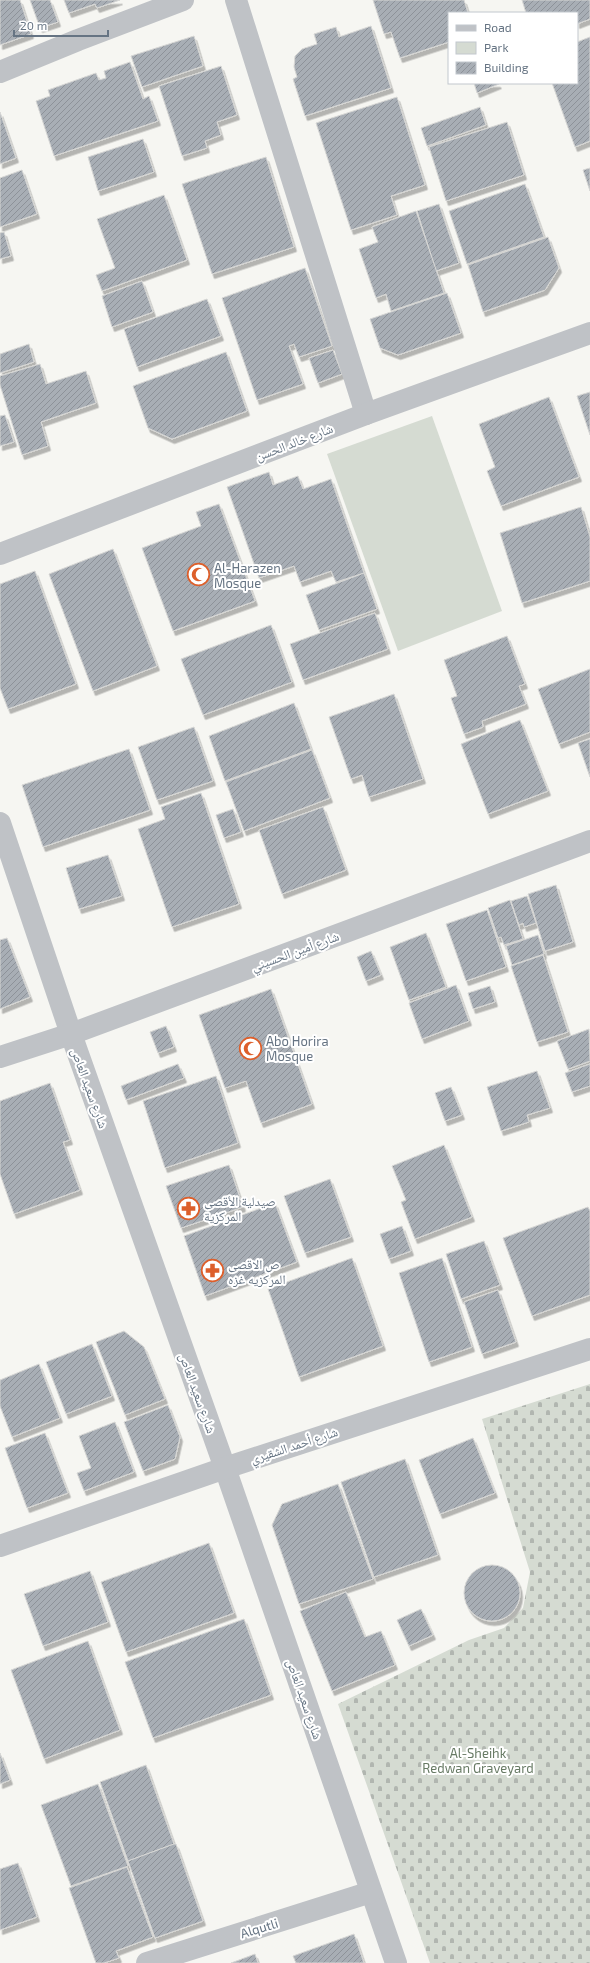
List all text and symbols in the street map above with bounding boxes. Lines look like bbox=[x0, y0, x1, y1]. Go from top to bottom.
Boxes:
scale bar bbox=[14, 12, 108, 38]
legend bbox=[448, 12, 578, 84]
text: 20 m bbox=[20, 18, 47, 32]
text: Road bbox=[484, 20, 512, 34]
text: Park bbox=[484, 40, 509, 54]
text: Building bbox=[484, 60, 529, 74]
street label: شارع خالد الحسن bbox=[253, 420, 336, 466]
place label: Al-Harazen Mosque bbox=[214, 560, 281, 591]
mosque icon: Al-Harazen Mosque bbox=[185, 562, 211, 588]
street label: شارع أمين الحسيني bbox=[249, 928, 342, 977]
place label: Abo Horira Mosque bbox=[266, 1033, 329, 1064]
mosque icon: Abo Horira Mosque bbox=[238, 1035, 264, 1061]
street label: شارع سعيد العاص bbox=[66, 1046, 112, 1131]
place label: صيدلية الأقصى المركزية bbox=[204, 1193, 276, 1225]
pharmacy icon: صيدلية الأقصى المركزية bbox=[175, 1195, 201, 1221]
place label: ص الاقصى المركزيه غزه bbox=[228, 1256, 285, 1288]
pharmacy icon: ص الاقصى المركزيه غزه bbox=[200, 1258, 226, 1284]
street label: شارع سعيد العاص bbox=[174, 1351, 220, 1436]
street label: شارع أحمد الشقيري bbox=[248, 1423, 341, 1470]
street label: شارع سعيد العاص bbox=[282, 1657, 326, 1742]
park label: Al-Sheihk Redwan Graveyard bbox=[422, 1745, 534, 1776]
street label: Alqutli bbox=[238, 1915, 280, 1941]

